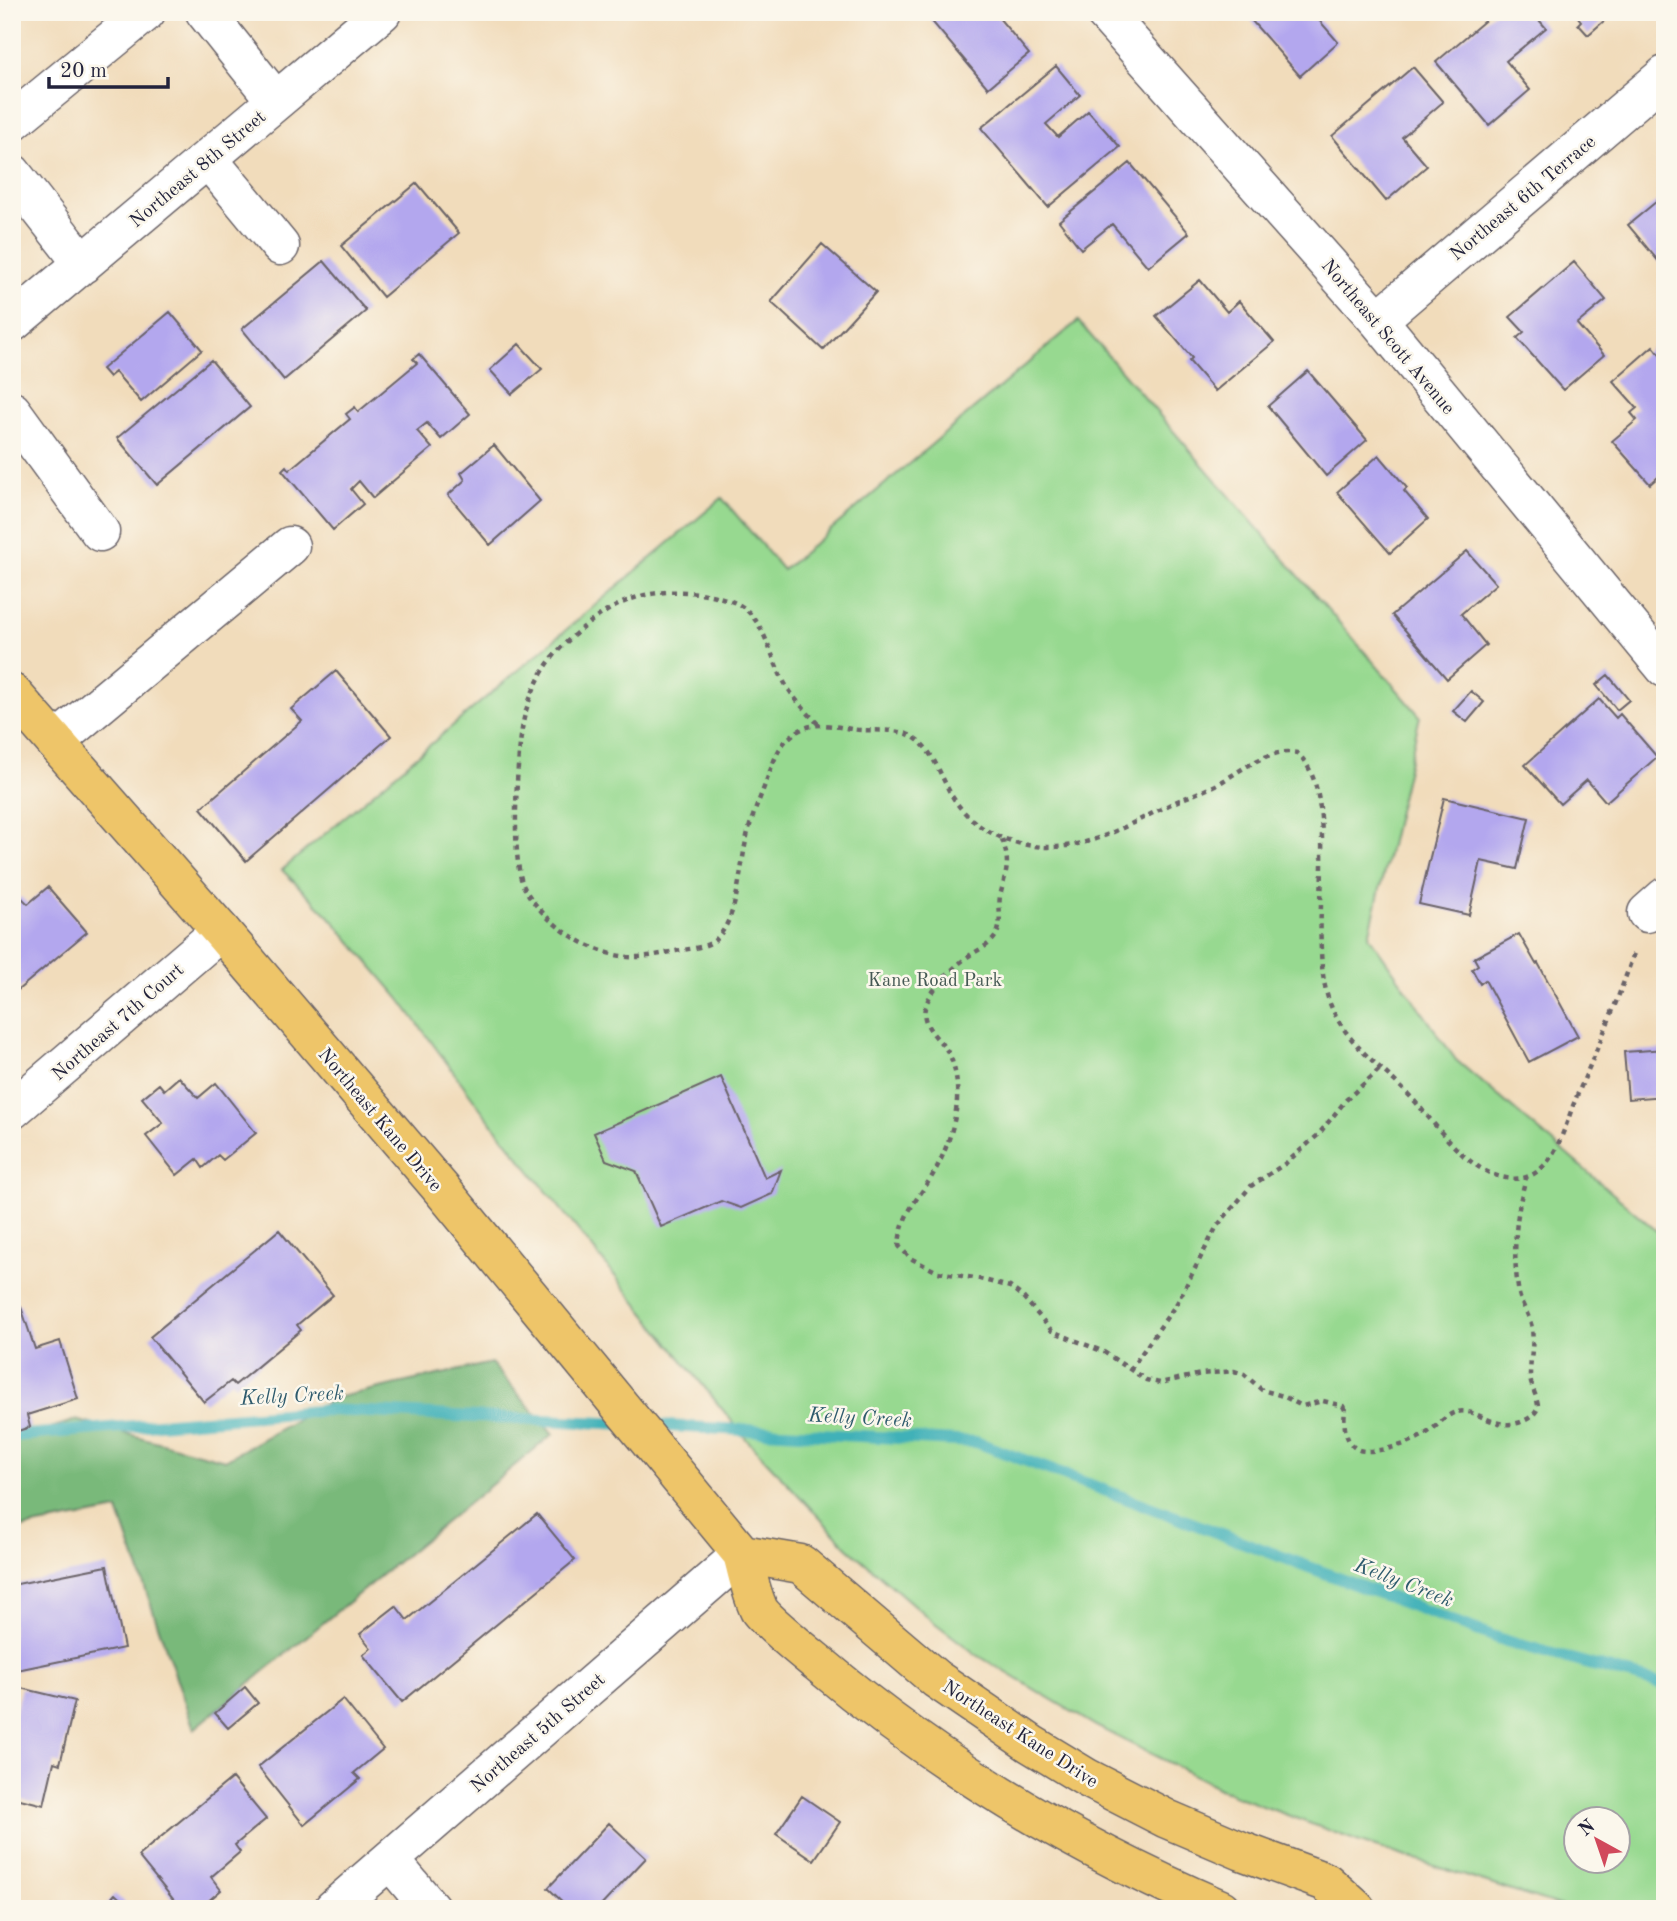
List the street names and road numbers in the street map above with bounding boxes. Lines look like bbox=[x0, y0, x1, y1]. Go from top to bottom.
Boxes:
street label: Northeast 8th Street bbox=[127, 108, 270, 232]
street label: Northeast 6th Terrace bbox=[1447, 133, 1600, 265]
street label: Northeast Scott Avenue bbox=[1317, 257, 1457, 419]
street label: Northeast 7th Court bbox=[49, 961, 188, 1085]
street label: Northeast Kane Drive bbox=[314, 1045, 444, 1196]
street label: Northeast 5th Street bbox=[468, 1671, 609, 1797]
street label: Northeast Kane Drive bbox=[939, 1678, 1101, 1792]

